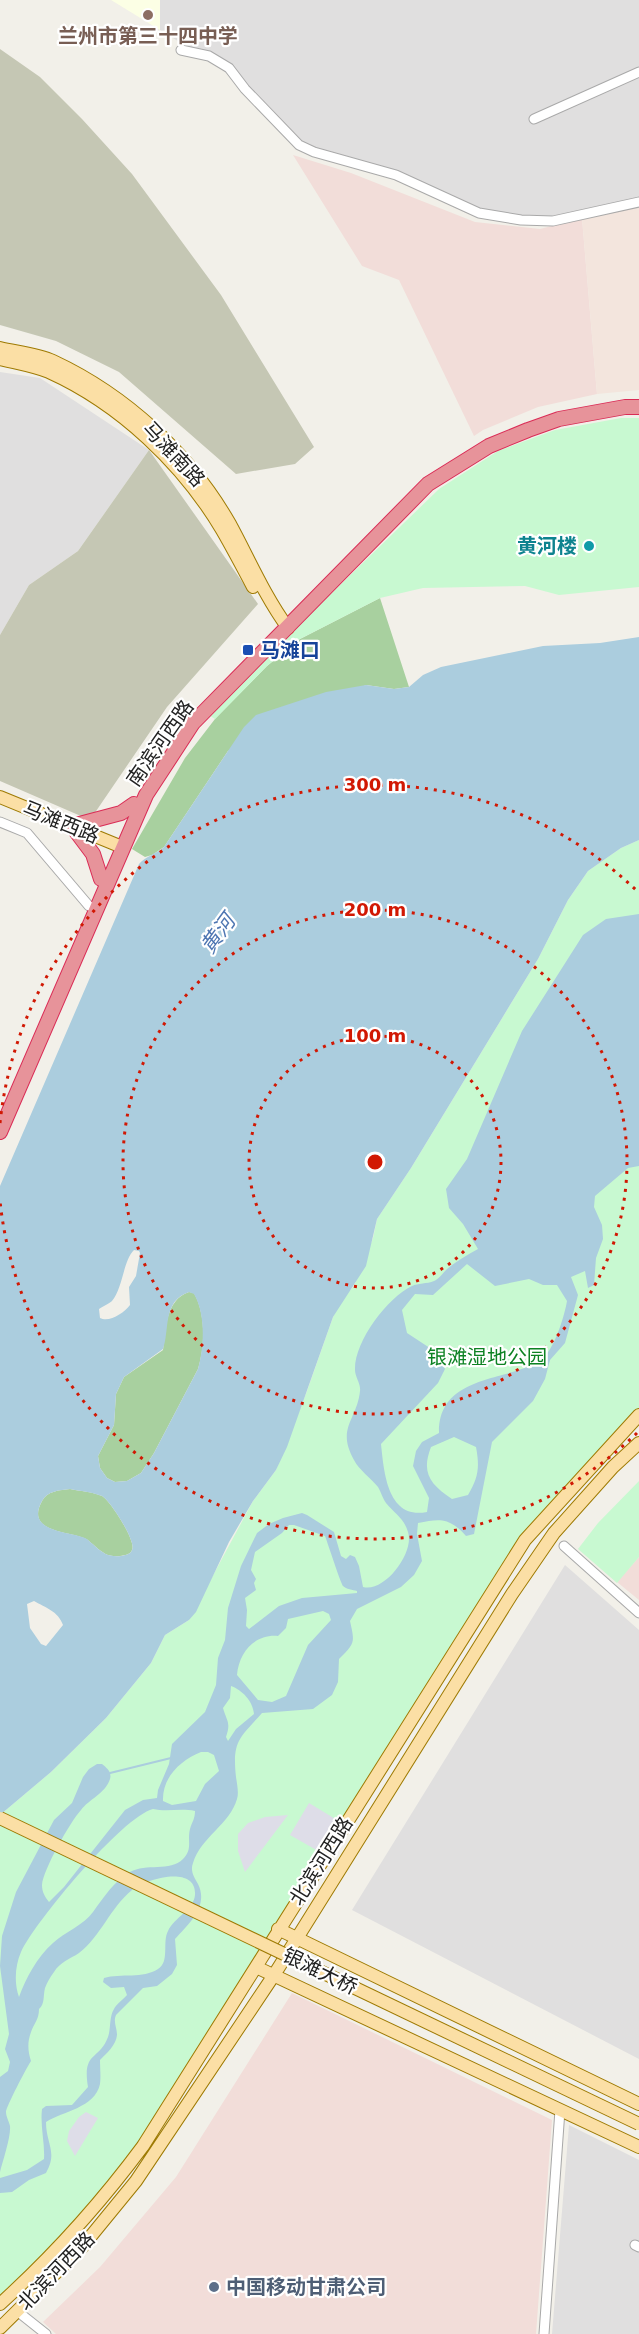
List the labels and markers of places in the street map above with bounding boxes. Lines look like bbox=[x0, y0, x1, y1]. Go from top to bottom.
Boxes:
marker: 兰州市第三十四中学 bbox=[141, 8, 155, 22]
place label: 兰州市第三十四中学 bbox=[58, 24, 238, 48]
place label: 黄河楼 bbox=[517, 534, 577, 558]
marker: 黄河楼 bbox=[582, 539, 596, 553]
place label: 马滩口 bbox=[260, 638, 320, 662]
marker: 马滩口 bbox=[241, 643, 255, 657]
centre of rings bbox=[365, 1152, 385, 1172]
place label: 中国移动甘肃公司 bbox=[226, 2275, 386, 2299]
marker: 中国移动甘肃公司 bbox=[207, 2280, 221, 2294]

